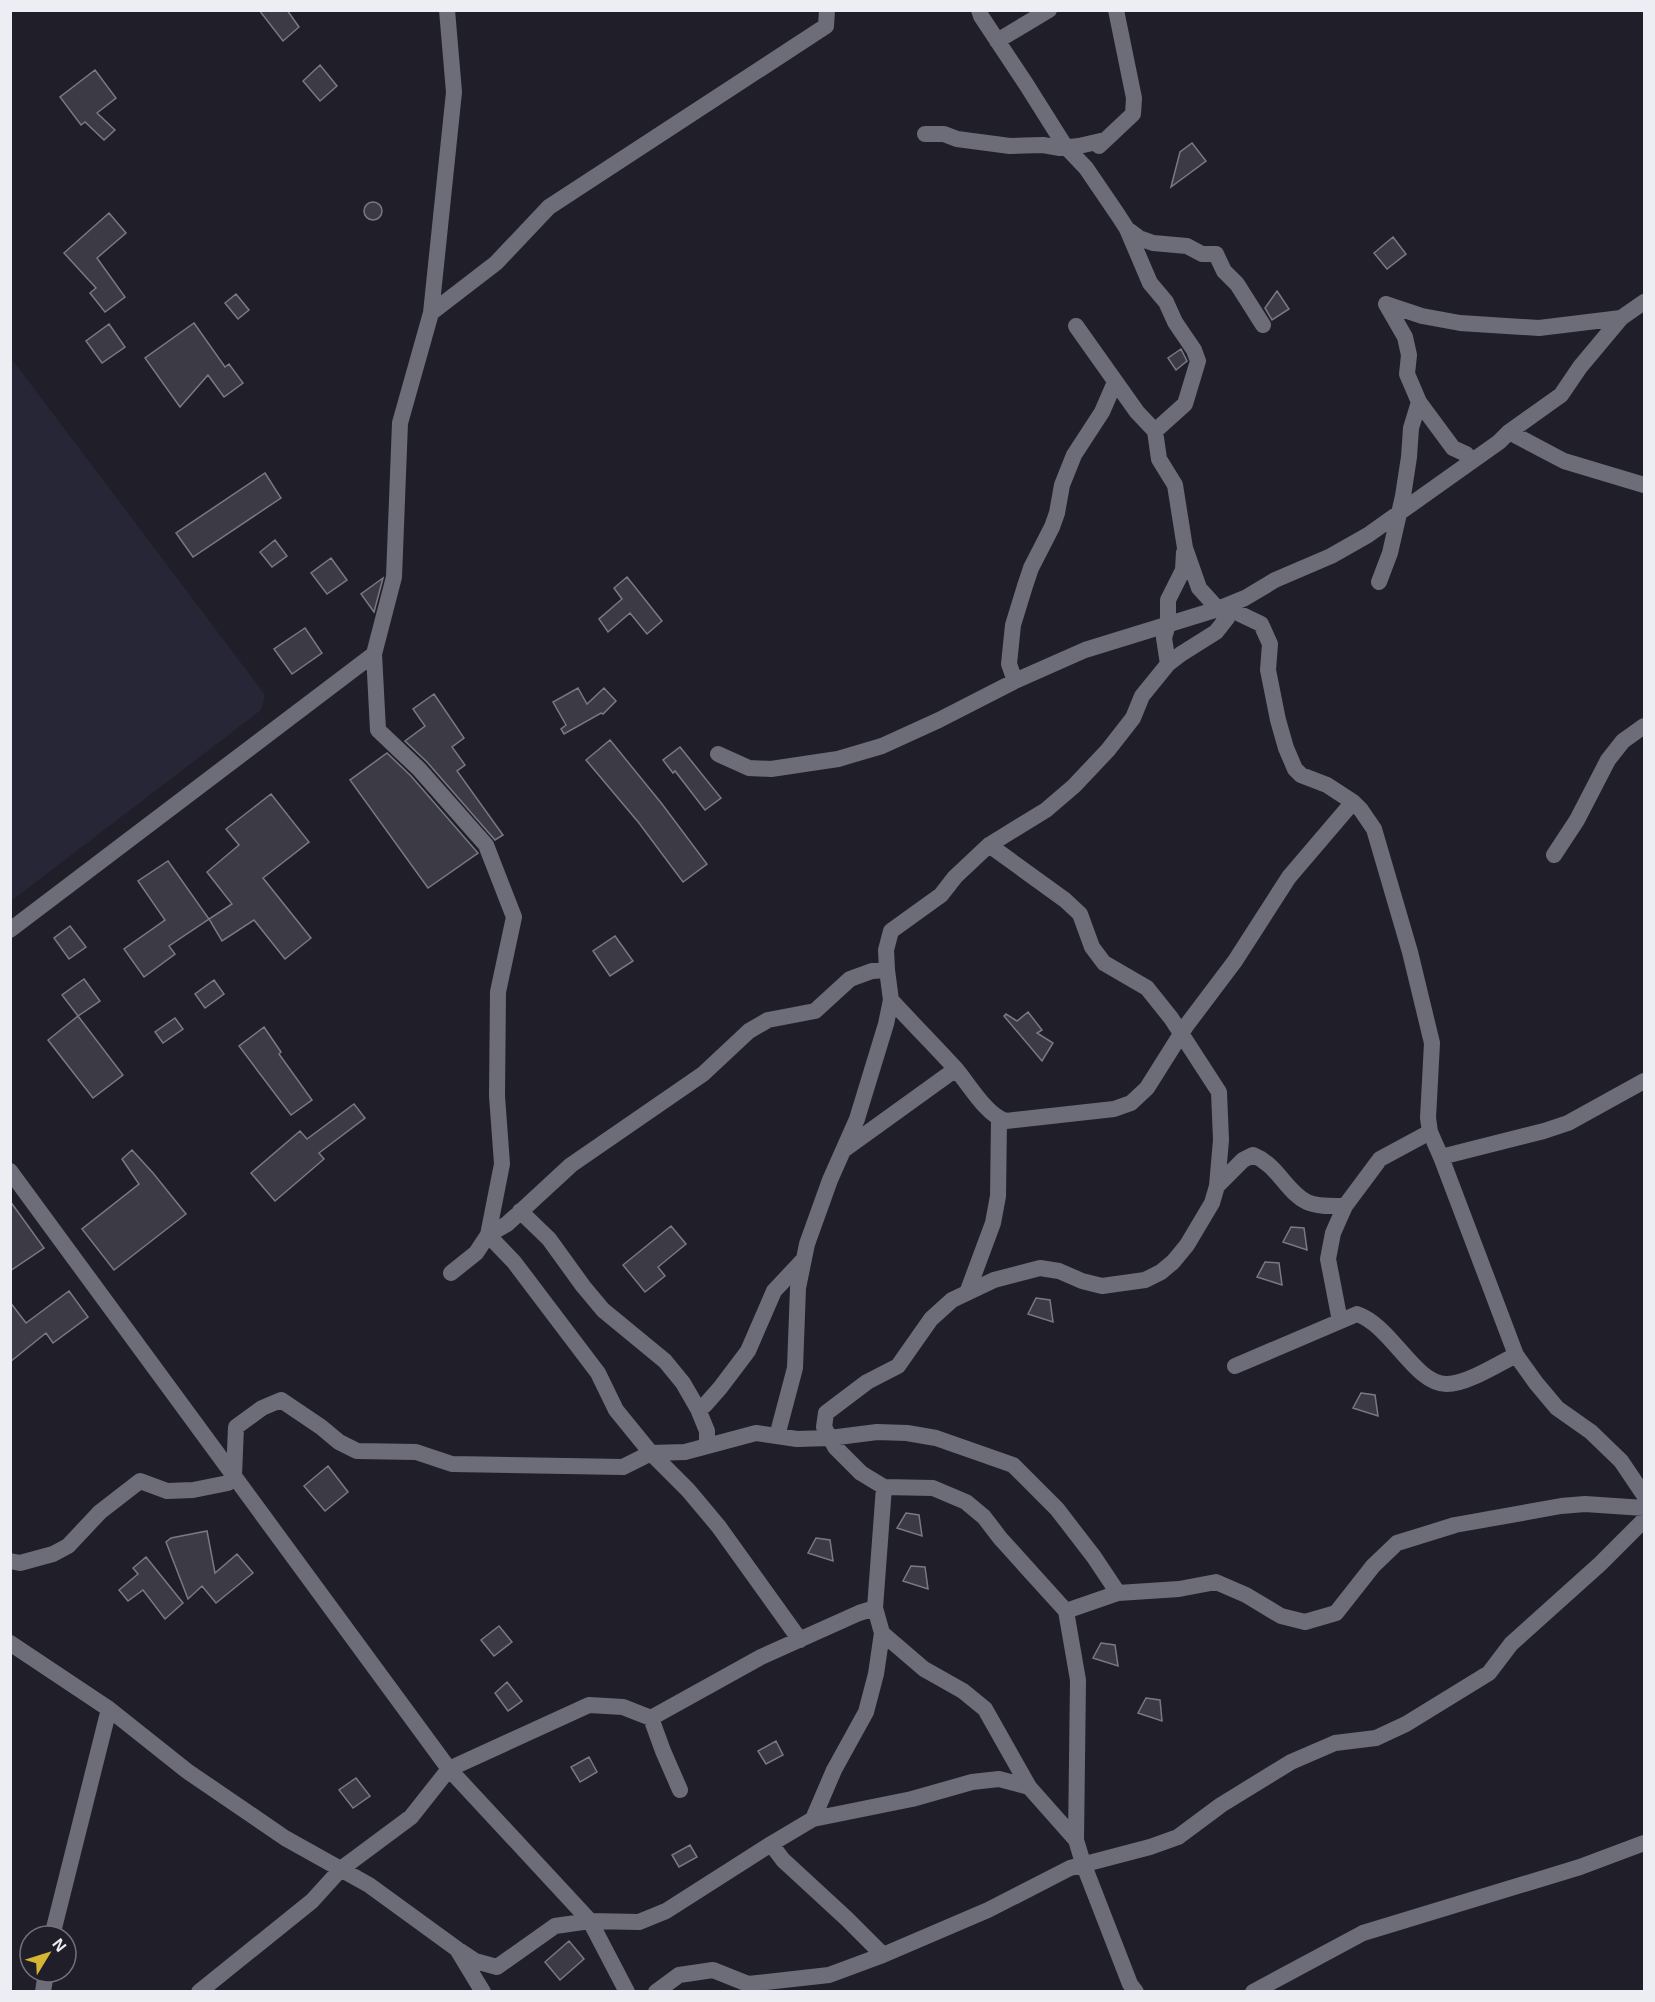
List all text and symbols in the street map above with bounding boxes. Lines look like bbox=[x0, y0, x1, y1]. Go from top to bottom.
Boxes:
north arrow bbox=[18, 1924, 78, 1984]
text: N bbox=[49, 1935, 70, 1955]

